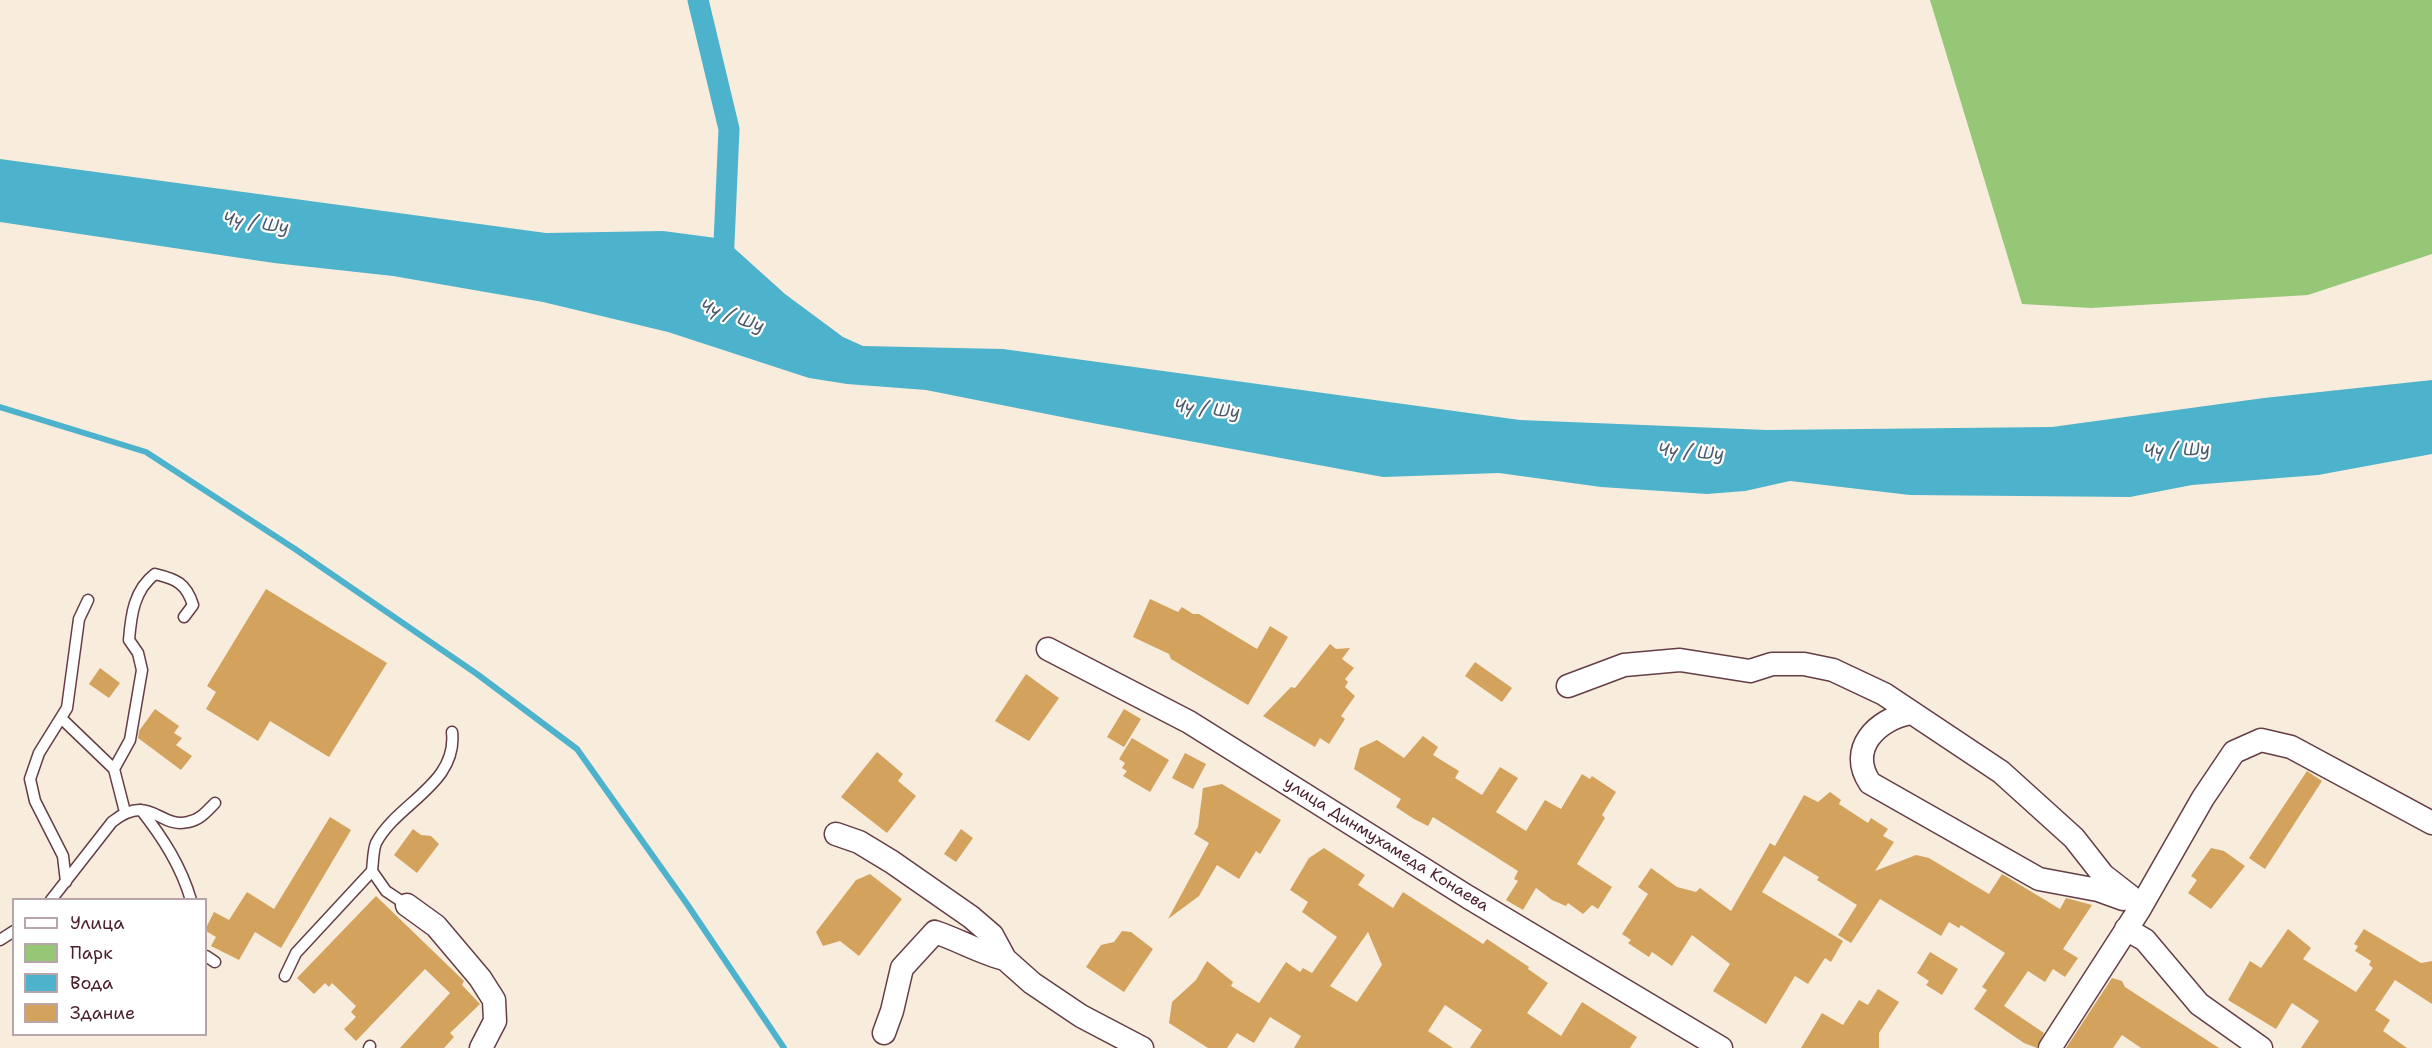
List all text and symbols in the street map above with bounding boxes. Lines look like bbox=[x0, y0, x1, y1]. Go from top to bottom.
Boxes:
water label: Чү / Шу bbox=[222, 209, 290, 239]
water label: Чү / Шу bbox=[697, 296, 767, 338]
water label: Чү / Шу bbox=[1173, 396, 1241, 424]
water label: Чү / Шу bbox=[2143, 439, 2211, 463]
water label: Чү / Шу bbox=[1657, 440, 1725, 466]
street label: улица Динмухамеда Конаева bbox=[1280, 774, 1492, 916]
legend bbox=[12, 898, 207, 1036]
text: Улица bbox=[70, 911, 124, 935]
text: Парк bbox=[70, 941, 113, 965]
text: Вода bbox=[70, 971, 113, 995]
text: Здание bbox=[70, 1001, 135, 1025]

